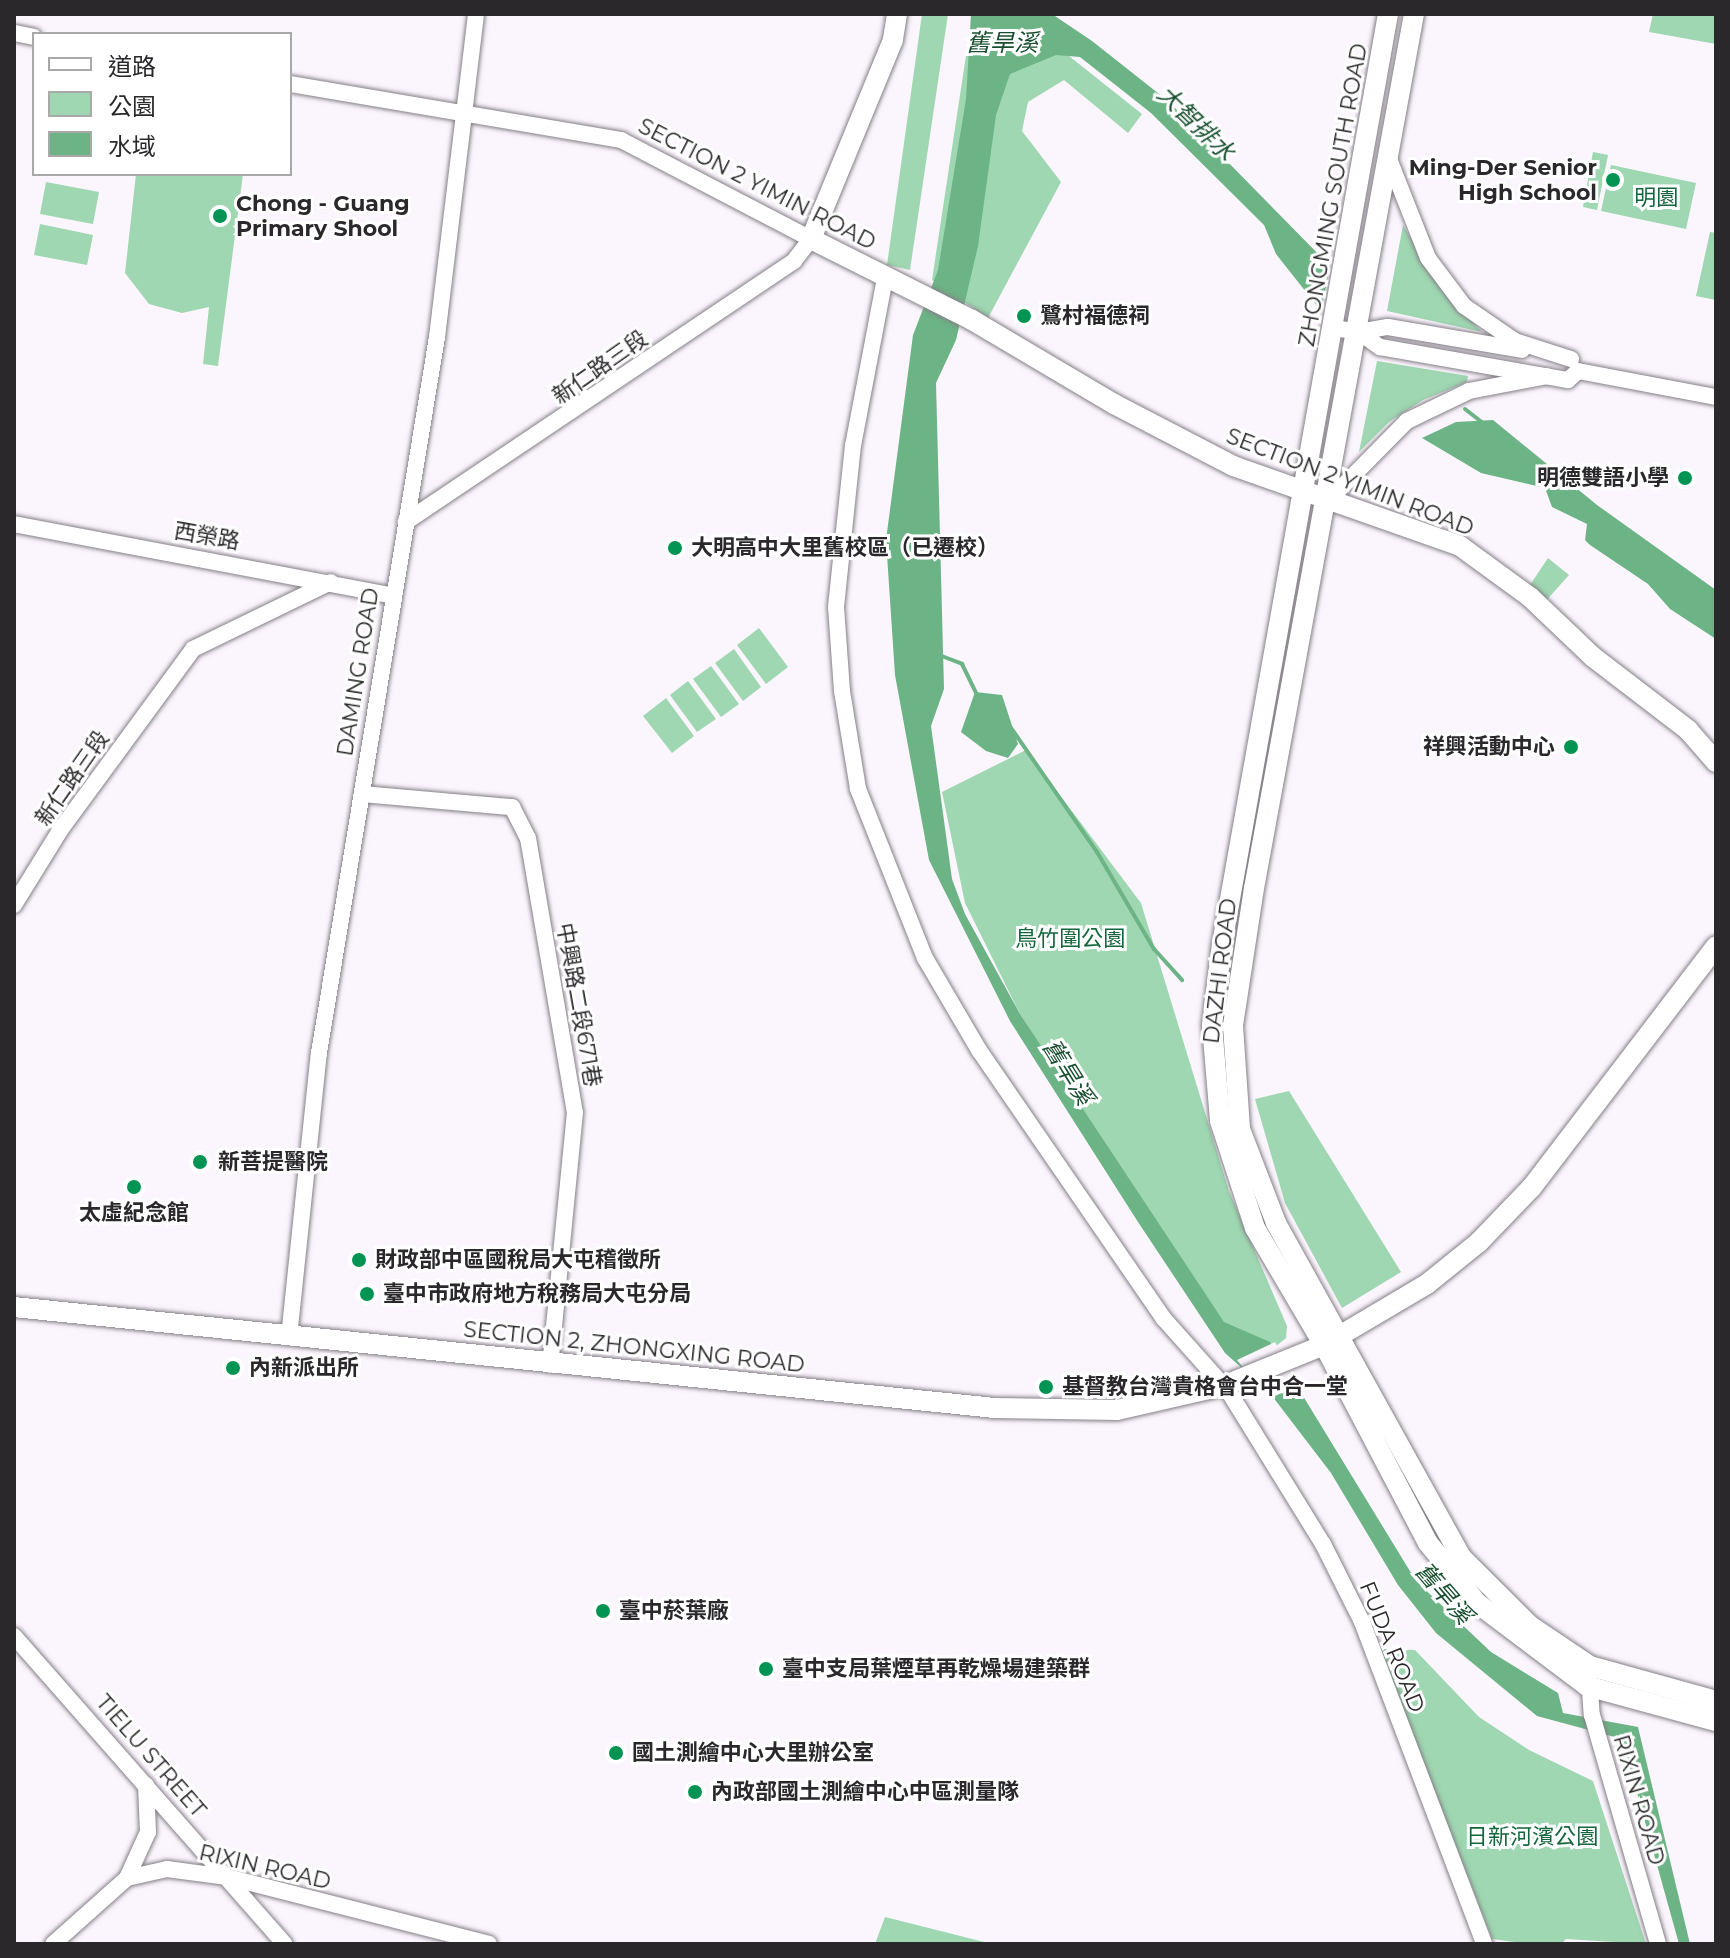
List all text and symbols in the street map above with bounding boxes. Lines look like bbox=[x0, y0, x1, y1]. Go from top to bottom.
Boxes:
water label: 舊旱溪 bbox=[966, 29, 1038, 57]
legend bbox=[32, 32, 292, 176]
street label: ZHONGMING SOUTH ROAD bbox=[1293, 41, 1373, 349]
text: 道路 bbox=[108, 52, 156, 81]
water label: 大智排水 bbox=[1151, 79, 1241, 167]
text: 公園 bbox=[108, 92, 156, 121]
street label: SECTION 2 YIMIN ROAD bbox=[634, 113, 880, 255]
text: 水域 bbox=[108, 132, 156, 161]
place label: Ming-Der Senior High School bbox=[1409, 154, 1597, 206]
marker: Ming-Der Senior High School bbox=[1604, 171, 1622, 189]
park label: 明園 bbox=[1634, 185, 1678, 211]
place label: Chong - Guang Primary Shool bbox=[236, 190, 410, 242]
marker: Chong - Guang Primary Shool bbox=[211, 207, 229, 225]
place label: 鷺村福德祠 bbox=[1040, 303, 1150, 329]
marker: 鷺村福德祠 bbox=[1015, 307, 1033, 325]
street label: 新仁路三段 bbox=[547, 325, 653, 409]
street label: SECTION 2 YIMIN ROAD bbox=[1223, 423, 1477, 541]
place label: 明德雙語小學 bbox=[1537, 465, 1669, 491]
marker: 明德雙語小學 bbox=[1676, 469, 1694, 487]
street label: 西榮路 bbox=[172, 517, 242, 555]
place label: 大明高中大里舊校區（已遷校） bbox=[691, 535, 999, 561]
marker: 大明高中大里舊校區（已遷校） bbox=[666, 539, 684, 557]
street label: DAMING ROAD bbox=[332, 586, 384, 758]
street label: 新仁路三段 bbox=[30, 725, 114, 831]
place label: 祥興活動中心 bbox=[1423, 734, 1555, 760]
marker: 祥興活動中心 bbox=[1562, 738, 1580, 756]
street label: DAZHI ROAD bbox=[1198, 897, 1242, 1045]
street label: 中興路二段671巷 bbox=[552, 921, 606, 1089]
park label: 鳥竹圍公園 bbox=[1015, 926, 1125, 952]
water label: 舊旱溪 bbox=[1037, 1034, 1099, 1110]
place label: 新菩提醫院 bbox=[218, 1149, 328, 1175]
marker: 新菩提醫院 bbox=[189, 1151, 211, 1173]
marker: 太虛紀念館 bbox=[125, 1178, 143, 1196]
place label: 太虛紀念館 bbox=[79, 1200, 189, 1226]
place label: 財政部中區國稅局大屯稽徵所 bbox=[375, 1247, 661, 1273]
marker: 財政部中區國稅局大屯稽徵所 bbox=[350, 1251, 368, 1269]
place label: 臺中市政府地方稅務局大屯分局 bbox=[383, 1281, 691, 1307]
marker: 臺中市政府地方稅務局大屯分局 bbox=[358, 1285, 376, 1303]
street label: SECTION 2, ZHONGXING ROAD bbox=[462, 1316, 806, 1378]
place label: 內新派出所 bbox=[249, 1355, 359, 1381]
marker: 內新派出所 bbox=[224, 1359, 242, 1377]
place label: 基督教台灣貴格會台中合一堂 bbox=[1062, 1374, 1348, 1400]
marker: 基督教台灣貴格會台中合一堂 bbox=[1037, 1378, 1055, 1396]
water label: 舊旱溪 bbox=[1410, 1556, 1478, 1630]
street label: FUDA ROAD bbox=[1354, 1578, 1430, 1716]
place label: 臺中菸葉廠 bbox=[619, 1598, 729, 1624]
marker: 臺中菸葉廠 bbox=[594, 1602, 612, 1620]
place label: 臺中支局葉煙草再乾燥場建築群 bbox=[782, 1656, 1090, 1682]
marker: 臺中支局葉煙草再乾燥場建築群 bbox=[757, 1660, 775, 1678]
street label: TIELU STREET bbox=[91, 1689, 211, 1823]
street label: RIXIN ROAD bbox=[1608, 1732, 1670, 1868]
place label: 國土測繪中心大里辦公室 bbox=[632, 1740, 874, 1766]
marker: 國土測繪中心大里辦公室 bbox=[607, 1744, 625, 1762]
place label: 內政部國土測繪中心中區測量隊 bbox=[711, 1779, 1019, 1805]
marker: 內政部國土測繪中心中區測量隊 bbox=[686, 1783, 704, 1801]
park label: 日新河濱公園 bbox=[1466, 1824, 1598, 1850]
street label: RIXIN ROAD bbox=[197, 1839, 333, 1895]

